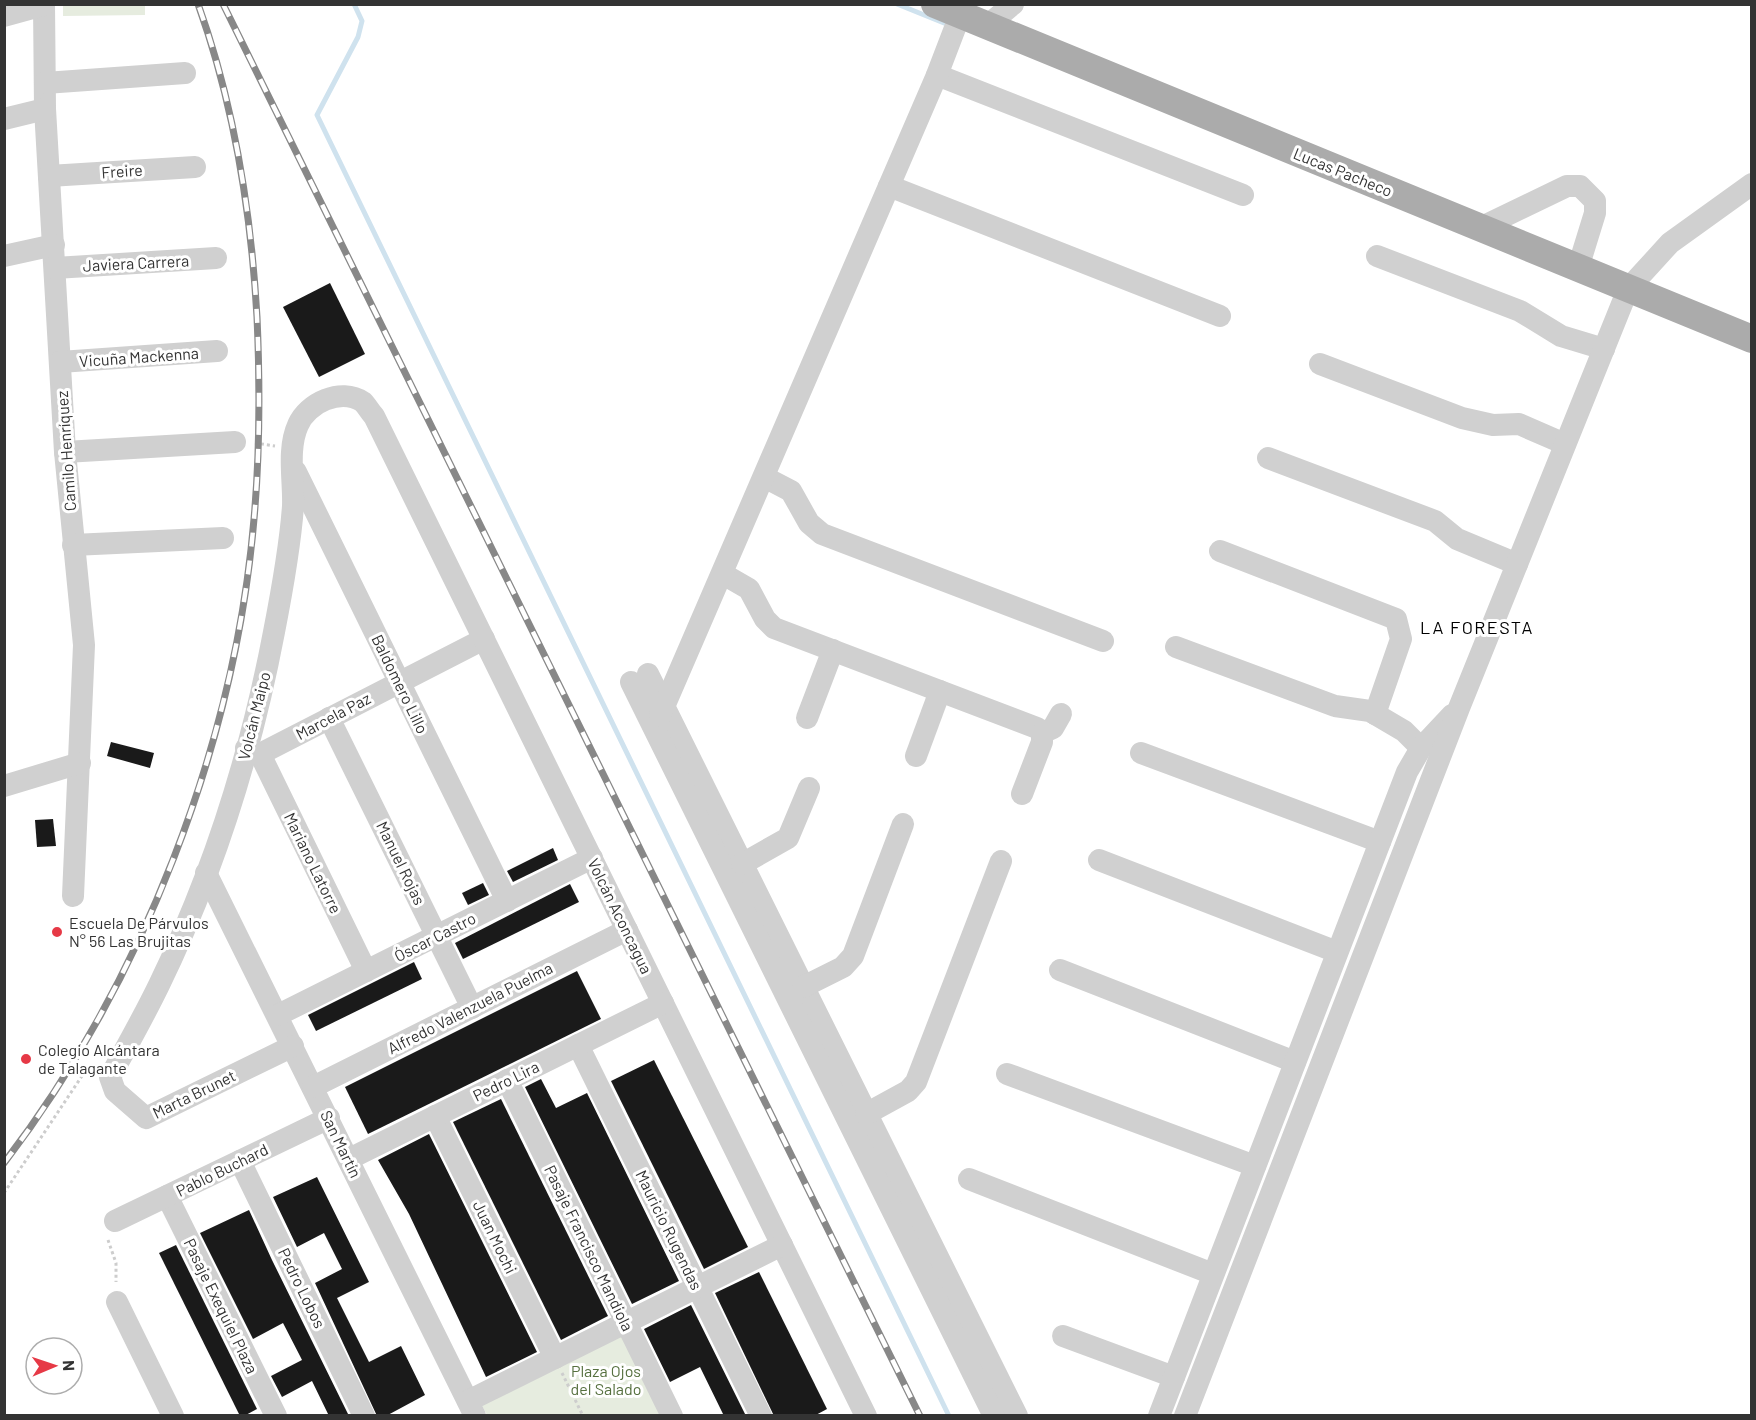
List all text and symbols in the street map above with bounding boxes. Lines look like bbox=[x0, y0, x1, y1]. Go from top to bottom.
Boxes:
street label: Lucas Pacheco bbox=[1291, 143, 1395, 200]
street label: Freire bbox=[101, 160, 143, 181]
street label: Javiera Carrera bbox=[82, 250, 190, 275]
street label: Vicuña Mackenna bbox=[78, 343, 199, 370]
street label: Camilo Henríquez bbox=[52, 390, 79, 512]
district label: LA FORESTA bbox=[1420, 616, 1534, 638]
street label: Baldomero Lillo bbox=[368, 631, 433, 736]
street label: Volcán Maipo bbox=[233, 670, 274, 762]
street label: Marcela Paz bbox=[292, 688, 373, 743]
street label: Mariano Latorre bbox=[281, 809, 346, 916]
street label: Manuel Rojas bbox=[373, 818, 430, 908]
street label: Volcán Aconcagua bbox=[584, 855, 657, 977]
street label: Óscar Castro bbox=[391, 908, 479, 965]
place label: Escuela De Párvulos N° 56 Las Brujitas bbox=[69, 913, 209, 950]
marker: Escuela De Párvulos N° 56 Las Brujitas bbox=[50, 925, 64, 939]
street label: Alfredo Valenzuela Puelma bbox=[384, 958, 555, 1057]
place label: Colegio Alcántara de Talagante bbox=[38, 1040, 160, 1077]
marker: Colegio Alcántara de Talagante bbox=[19, 1052, 33, 1066]
street label: Pedro Lira bbox=[470, 1056, 542, 1105]
street label: Marta Brunet bbox=[149, 1065, 238, 1122]
street label: San Martín bbox=[317, 1107, 366, 1181]
street label: Pablo Buchard bbox=[173, 1139, 271, 1200]
street label: Pasaje Francisco Mandiola bbox=[541, 1162, 638, 1334]
street label: Mauricio Rugendas bbox=[632, 1167, 707, 1293]
street label: Juan Mochi bbox=[470, 1197, 521, 1276]
street label: Pasaje Exequiel Plaza bbox=[180, 1235, 262, 1377]
street label: Pedro Lobos bbox=[275, 1245, 330, 1331]
north arrow bbox=[24, 1336, 84, 1396]
text: N bbox=[60, 1360, 79, 1371]
park label: Plaza Ojos del Salado bbox=[571, 1361, 641, 1398]

